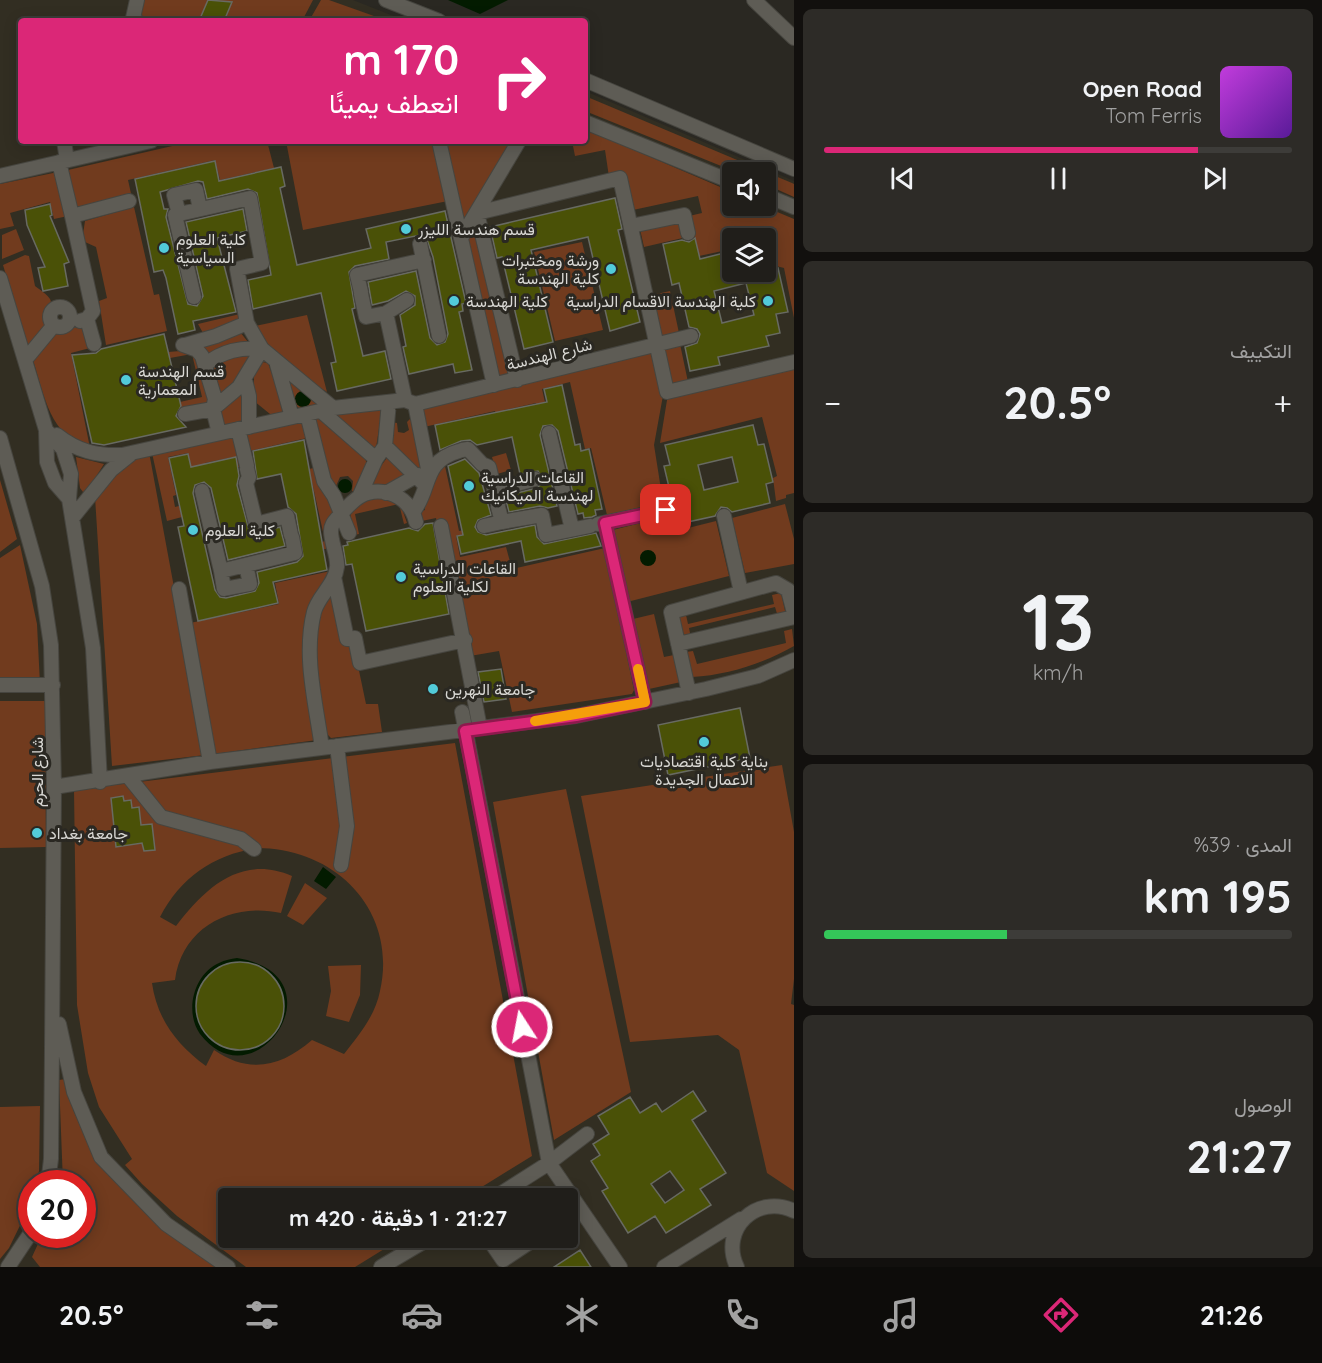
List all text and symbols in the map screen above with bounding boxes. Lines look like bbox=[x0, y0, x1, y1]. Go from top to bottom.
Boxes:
text: 170 m bbox=[343, 33, 459, 86]
icon: right bbox=[480, 42, 558, 120]
text: Open Road bbox=[1083, 75, 1202, 103]
text: انعطف يمينًا bbox=[329, 86, 459, 120]
text: Tom Ferris bbox=[1105, 103, 1202, 128]
map controls bbox=[722, 162, 776, 282]
button: sound bbox=[722, 162, 776, 216]
icon: previous bbox=[886, 162, 919, 195]
icon: pause bbox=[1042, 162, 1075, 195]
icon: next bbox=[1198, 162, 1231, 195]
place label: قسم هندسة الليزر bbox=[417, 219, 535, 240]
marker: قسم هندسة الليزر bbox=[399, 222, 413, 236]
button: layers bbox=[722, 228, 776, 282]
place label: كلية العلوم السياسية bbox=[176, 229, 246, 267]
marker: كلية العلوم السياسية bbox=[157, 241, 171, 255]
place label: ورشة ومختبرات كلية الهندسة bbox=[502, 250, 599, 289]
marker: ورشة ومختبرات كلية الهندسة bbox=[604, 262, 618, 276]
place label: كلية الهندسة bbox=[466, 291, 548, 312]
place label: كلية الهندسة الاقسام الدراسية bbox=[567, 291, 756, 312]
marker: كلية الهندسة bbox=[447, 294, 461, 308]
marker: كلية الهندسة الاقسام الدراسية bbox=[761, 294, 775, 308]
street label: شارع الهندسة bbox=[504, 334, 594, 376]
text: التكييف bbox=[1230, 338, 1292, 363]
place label: قسم الهندسة المعمارية bbox=[138, 361, 224, 400]
marker: قسم الهندسة المعمارية bbox=[119, 373, 133, 387]
text: 20.5° bbox=[1003, 374, 1111, 430]
text: − bbox=[824, 382, 841, 423]
text: + bbox=[1273, 382, 1292, 423]
place label: القاعات الدراسية لهندسة الميكانيك bbox=[481, 467, 593, 506]
marker: القاعات الدراسية لهندسة الميكانيك bbox=[462, 479, 476, 493]
pin bbox=[640, 484, 691, 535]
icon: arrive bbox=[649, 493, 682, 526]
place label: كلية العلوم bbox=[205, 520, 275, 541]
marker: كلية العلوم bbox=[186, 523, 200, 537]
place label: القاعات الدراسية لكلية العلوم bbox=[413, 558, 516, 597]
marker: القاعات الدراسية لكلية العلوم bbox=[394, 570, 408, 584]
text: 13 bbox=[1022, 572, 1094, 670]
text: km/h bbox=[1033, 660, 1083, 685]
place label: جامعة النهرين bbox=[445, 679, 535, 700]
marker: جامعة النهرين bbox=[426, 682, 440, 696]
marker: بناية كلية اقتصاديات الاعمال الجديدة bbox=[697, 735, 711, 749]
street label: شارع الحرم bbox=[27, 737, 49, 807]
place label: بناية كلية اقتصاديات الاعمال الجديدة bbox=[640, 751, 768, 789]
place label: جامعة بغداد bbox=[49, 823, 128, 843]
marker: جامعة بغداد bbox=[30, 826, 44, 840]
text: المدى · 39% bbox=[1193, 832, 1292, 857]
text: 195 km bbox=[1143, 868, 1292, 924]
position arrow bbox=[490, 995, 554, 1059]
text: الوصول bbox=[1234, 1092, 1292, 1117]
text: 21:27 bbox=[1186, 1128, 1292, 1184]
speed limit sign: 20 bbox=[18, 1170, 96, 1248]
text: 21:27 · 1 دقيقة · 420 m bbox=[289, 1204, 507, 1232]
icon: filters bbox=[241, 1294, 283, 1336]
icon: car bbox=[401, 1294, 443, 1336]
icon: climate bbox=[561, 1294, 603, 1336]
icon: phone bbox=[721, 1294, 763, 1336]
icon: music bbox=[880, 1294, 922, 1336]
icon: directions bbox=[1040, 1294, 1082, 1336]
text: 20.5° bbox=[59, 1298, 124, 1332]
text: 21:26 bbox=[1200, 1298, 1263, 1332]

